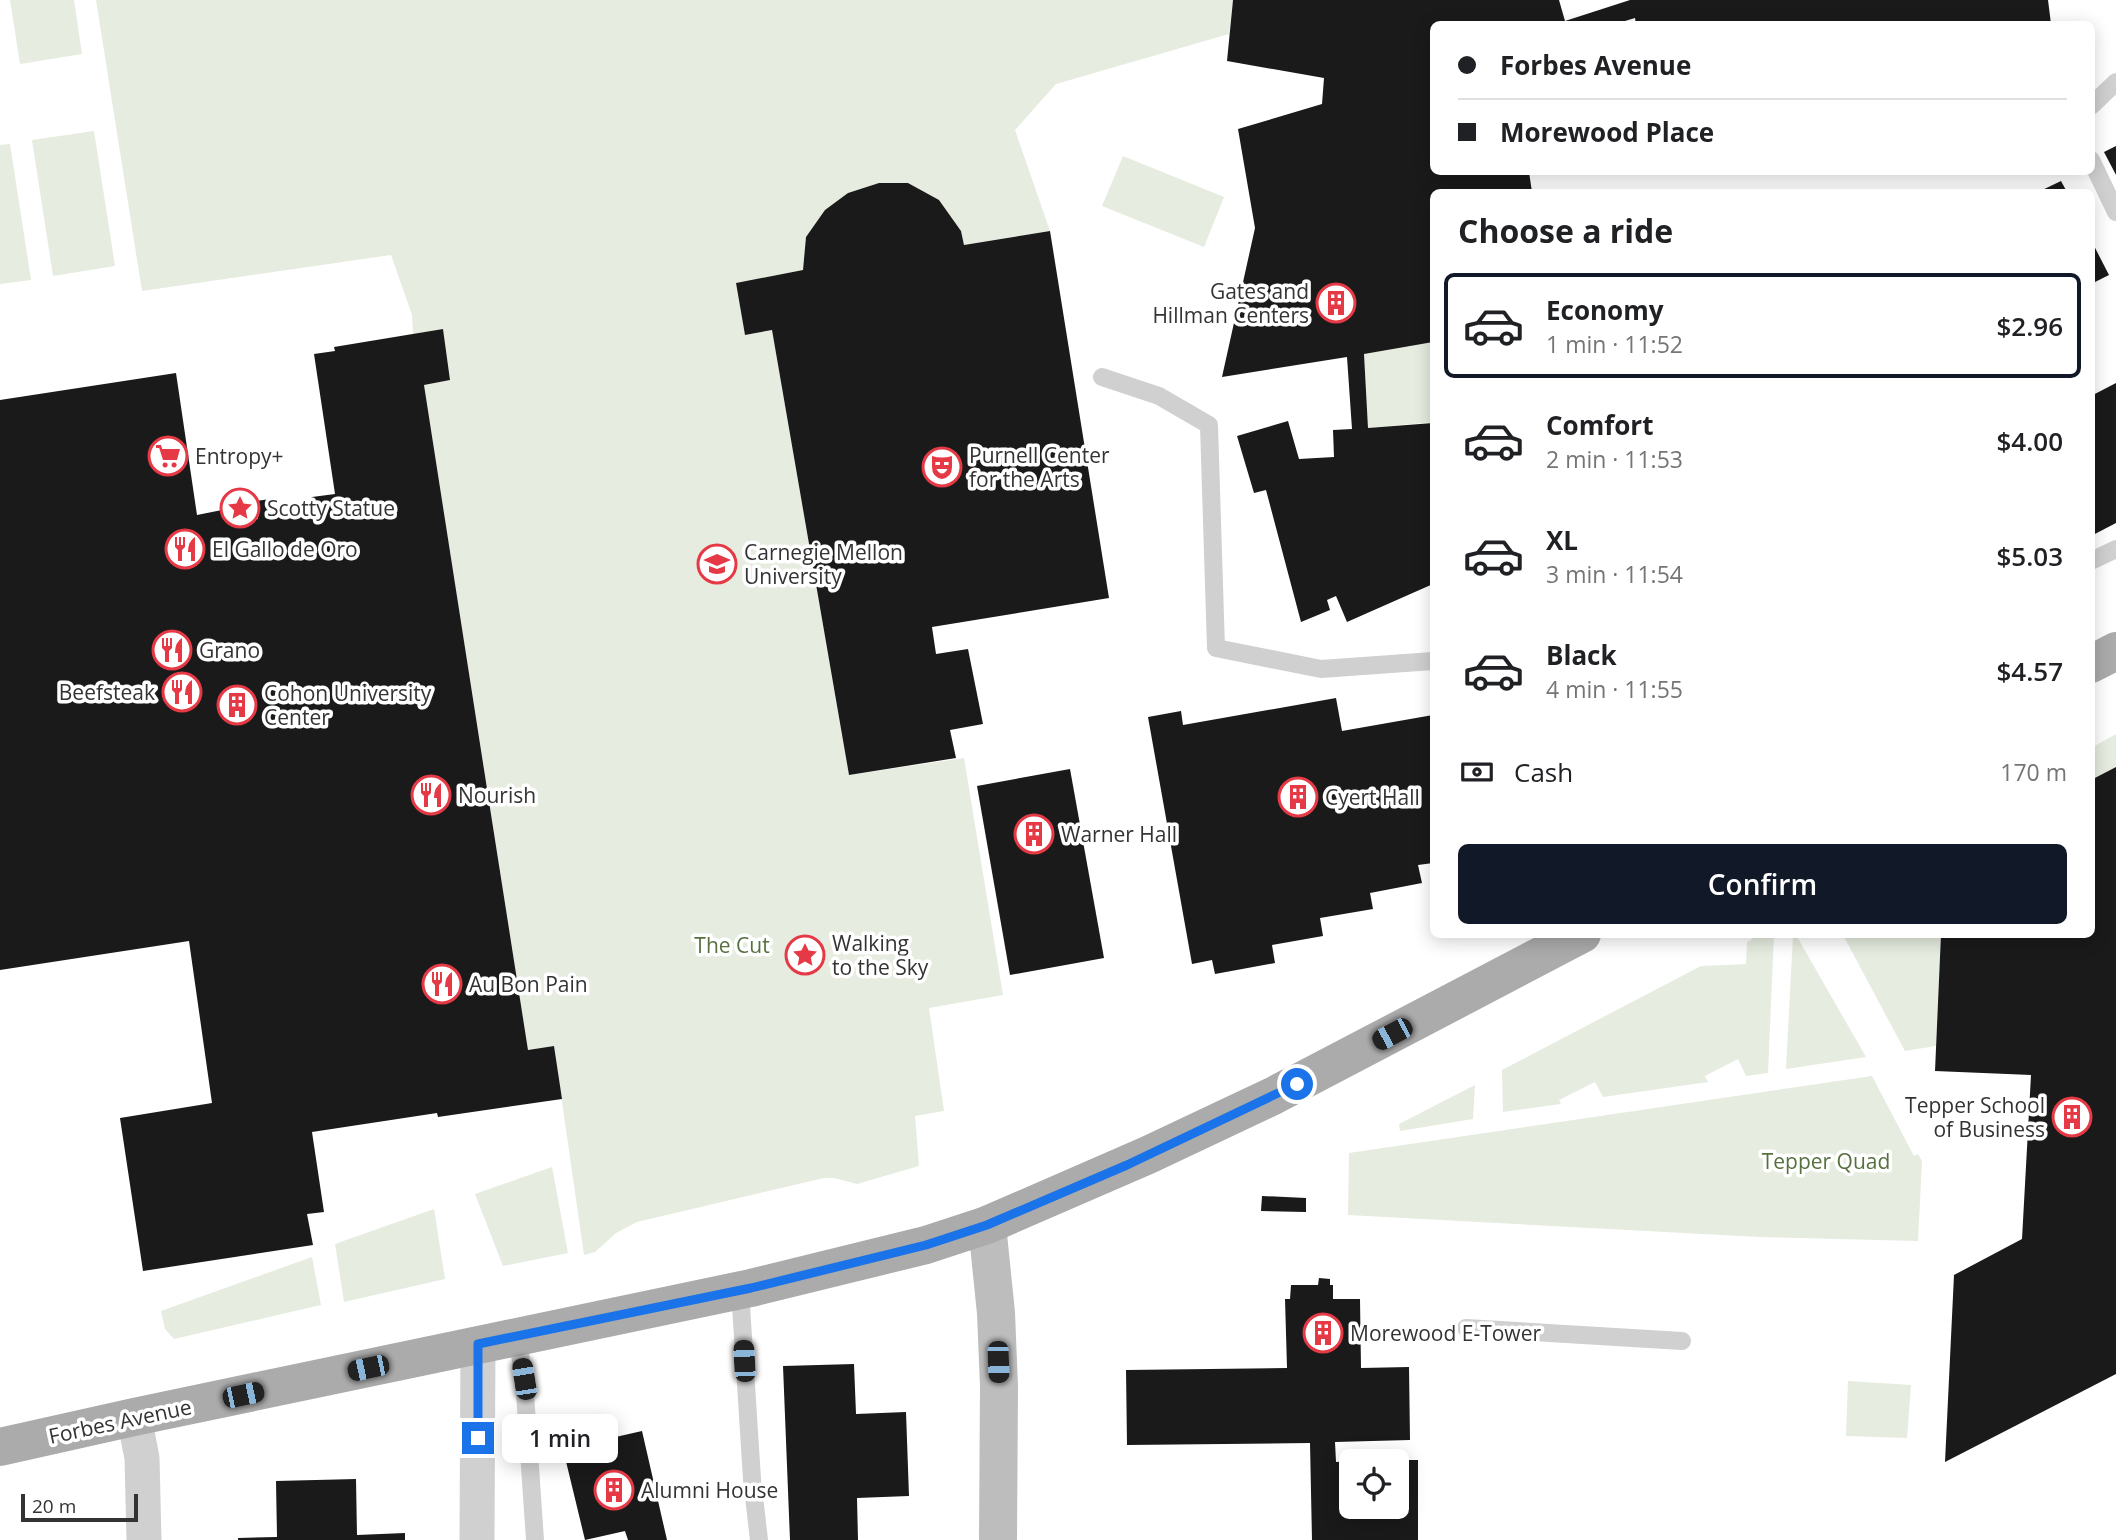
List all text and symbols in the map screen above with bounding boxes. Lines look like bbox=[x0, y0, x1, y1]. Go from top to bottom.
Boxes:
text: Forbes Avenue bbox=[1500, 47, 1691, 83]
text: Morewood Place bbox=[1500, 114, 1714, 150]
text: Choose a ride bbox=[1458, 209, 1673, 252]
place label: Gates and Hillman Centers bbox=[1152, 277, 1309, 329]
building icon: Gates and Hillman Centers bbox=[1315, 282, 1357, 324]
text: Economy bbox=[1546, 292, 1664, 328]
icon: car bbox=[1462, 294, 1525, 357]
text: $2.96 bbox=[1996, 308, 2063, 344]
text: 1 min · 11:52 bbox=[1546, 328, 1683, 360]
text: Comfort bbox=[1546, 407, 1653, 443]
icon: car bbox=[1462, 409, 1525, 472]
text: $4.00 bbox=[1996, 423, 2063, 459]
supermarket icon: Entropy+ bbox=[147, 435, 189, 477]
place label: Purnell Center for the Arts bbox=[969, 441, 1110, 493]
place label: Entropy+ bbox=[195, 442, 284, 470]
text: 2 min · 11:53 bbox=[1546, 443, 1683, 475]
theatre icon: Purnell Center for the Arts bbox=[921, 446, 963, 488]
place icon: Scotty Statue bbox=[219, 487, 261, 529]
place label: Scotty Statue bbox=[267, 494, 395, 522]
text: XL bbox=[1546, 522, 1578, 558]
icon: car bbox=[1462, 524, 1525, 587]
restaurant icon: El Gallo de Oro bbox=[164, 528, 206, 570]
place label: El Gallo de Oro bbox=[212, 535, 358, 563]
place label: Carnegie Mellon University bbox=[744, 538, 903, 590]
text: $5.03 bbox=[1996, 538, 2063, 574]
school or university icon: Carnegie Mellon University bbox=[696, 543, 738, 585]
text: 3 min · 11:54 bbox=[1546, 558, 1683, 590]
restaurant icon: Grano bbox=[151, 629, 193, 671]
place label: Grano bbox=[199, 636, 260, 664]
text: Black bbox=[1546, 637, 1617, 673]
icon: car bbox=[1462, 639, 1525, 702]
text: $4.57 bbox=[1996, 653, 2063, 689]
restaurant icon: Beefsteak bbox=[161, 671, 203, 713]
text: 4 min · 11:55 bbox=[1546, 673, 1683, 705]
place label: Beefsteak bbox=[59, 678, 155, 706]
place label: Cohon University Center bbox=[264, 679, 432, 731]
building icon: Cohon University Center bbox=[216, 684, 258, 726]
icon: cash bbox=[1458, 753, 1496, 791]
text: Cash bbox=[1514, 754, 1573, 790]
text: 170 m bbox=[2000, 756, 2067, 788]
restaurant icon: Nourish bbox=[410, 774, 452, 816]
building icon: Cyert Hall bbox=[1277, 776, 1319, 818]
place label: Nourish bbox=[458, 781, 536, 809]
place label: Cyert Hall bbox=[1325, 783, 1420, 811]
building icon: Warner Hall bbox=[1013, 813, 1055, 855]
place label: Warner Hall bbox=[1061, 820, 1177, 848]
button: Confirm bbox=[1458, 844, 2067, 924]
place label: Walking to the Sky bbox=[832, 929, 929, 981]
park label: The Cut bbox=[694, 931, 770, 959]
place icon: Walking to the Sky bbox=[784, 934, 826, 976]
restaurant icon: Au Bon Pain bbox=[421, 963, 463, 1005]
place label: Au Bon Pain bbox=[469, 970, 588, 998]
car bbox=[1369, 1015, 1416, 1053]
route start bbox=[1281, 1068, 1313, 1100]
place label: Tepper School of Business bbox=[1905, 1091, 2045, 1143]
building icon: Tepper School of Business bbox=[2051, 1096, 2093, 1138]
park label: Tepper Quad bbox=[1762, 1147, 1890, 1175]
building icon: Morewood E-Tower bbox=[1302, 1312, 1344, 1354]
place label: Morewood E-Tower bbox=[1350, 1319, 1541, 1347]
car bbox=[733, 1339, 756, 1383]
car bbox=[987, 1341, 1010, 1383]
car bbox=[346, 1353, 391, 1383]
car bbox=[511, 1357, 538, 1401]
car bbox=[221, 1380, 266, 1410]
street label: Forbes Avenue bbox=[46, 1392, 194, 1450]
callout: 1 min bbox=[503, 1414, 618, 1462]
route end bbox=[462, 1422, 494, 1454]
text: 1 min bbox=[529, 1422, 591, 1454]
map controls bbox=[1339, 1449, 1409, 1519]
button: locate bbox=[1339, 1449, 1409, 1519]
building icon: Alumni House bbox=[593, 1469, 635, 1511]
place label: Alumni House bbox=[641, 1476, 778, 1504]
scale bar bbox=[21, 1491, 138, 1523]
text: 20 m bbox=[32, 1493, 76, 1519]

